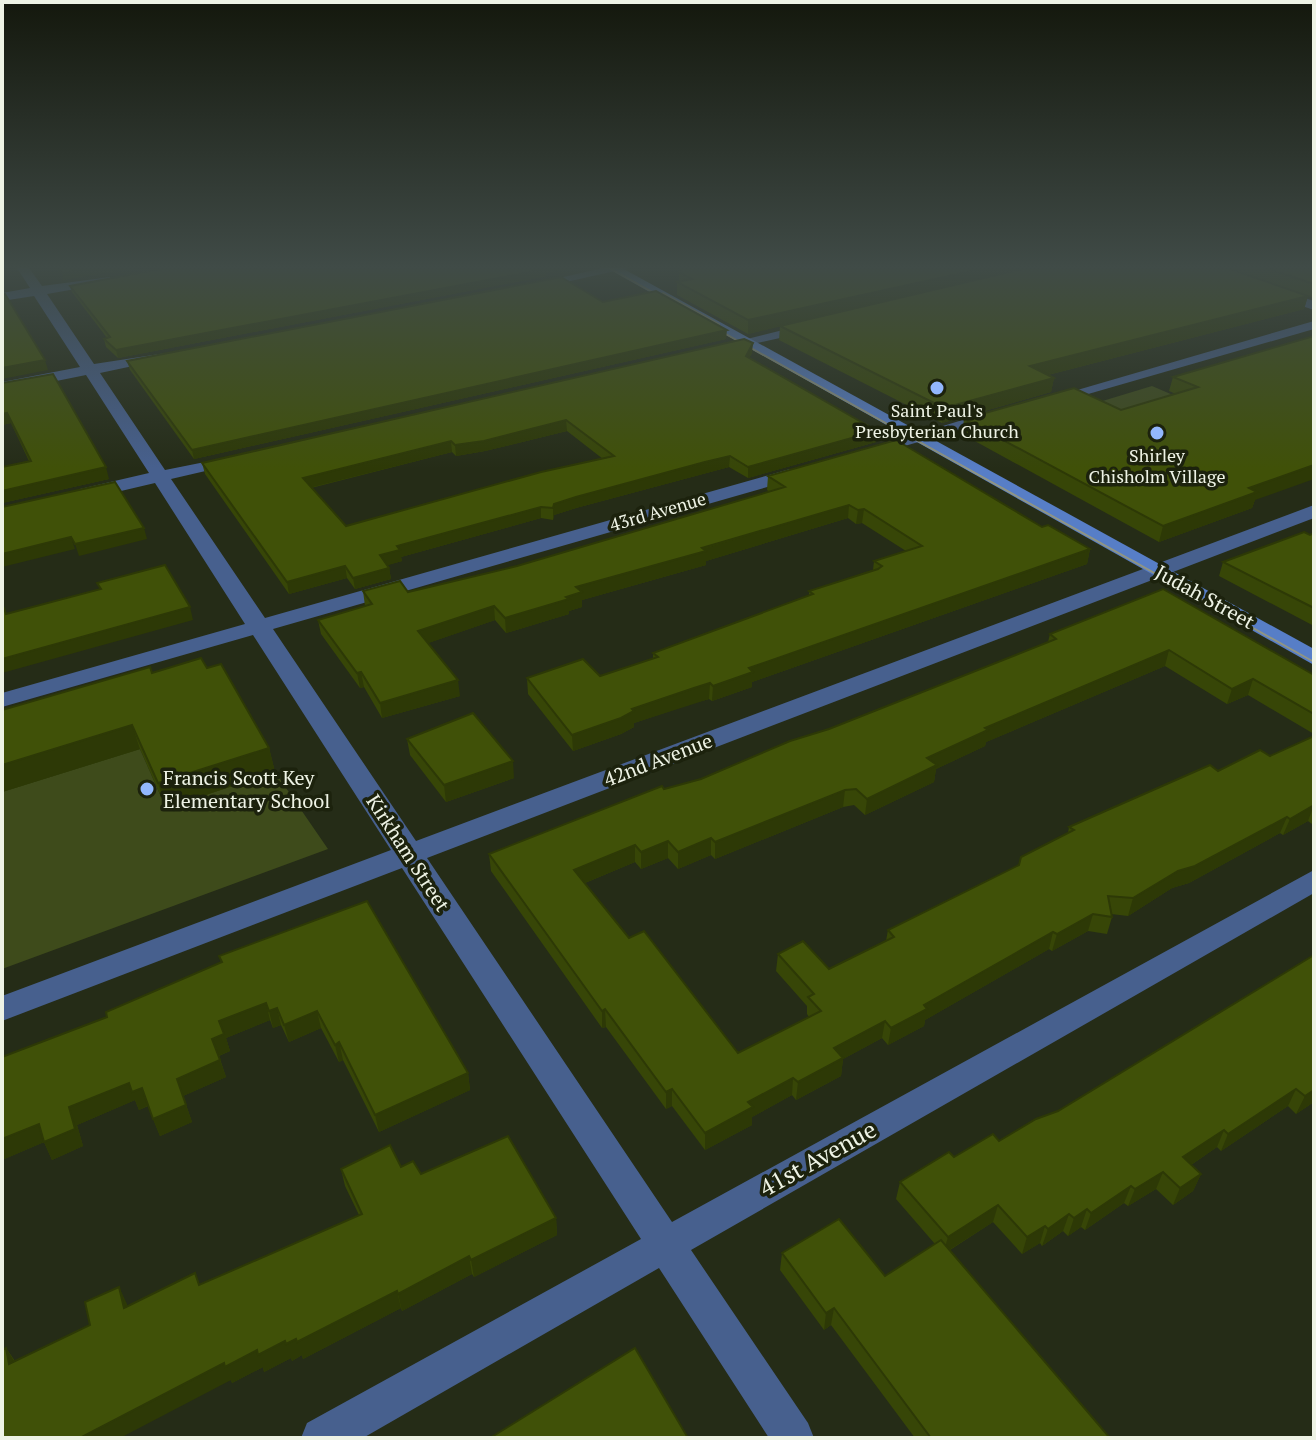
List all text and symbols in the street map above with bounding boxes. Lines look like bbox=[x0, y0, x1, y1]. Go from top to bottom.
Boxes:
marker: Saint Paul's Presbyterian Church bbox=[928, 379, 946, 397]
place label: Saint Paul's Presbyterian Church bbox=[855, 398, 1019, 443]
marker: Shirley Chisholm Village bbox=[1148, 424, 1166, 442]
place label: Shirley Chisholm Village bbox=[1089, 443, 1225, 488]
street label: 43rd Avenue bbox=[607, 486, 709, 536]
street label: Judah Street bbox=[1151, 558, 1260, 635]
street label: 42nd Avenue bbox=[600, 726, 716, 793]
place label: Francis Scott Key Elementary School bbox=[163, 764, 330, 814]
marker: Francis Scott Key Elementary School bbox=[138, 780, 156, 798]
street label: Kirkham Street bbox=[361, 789, 457, 917]
street label: 41st Avenue bbox=[753, 1113, 882, 1203]

